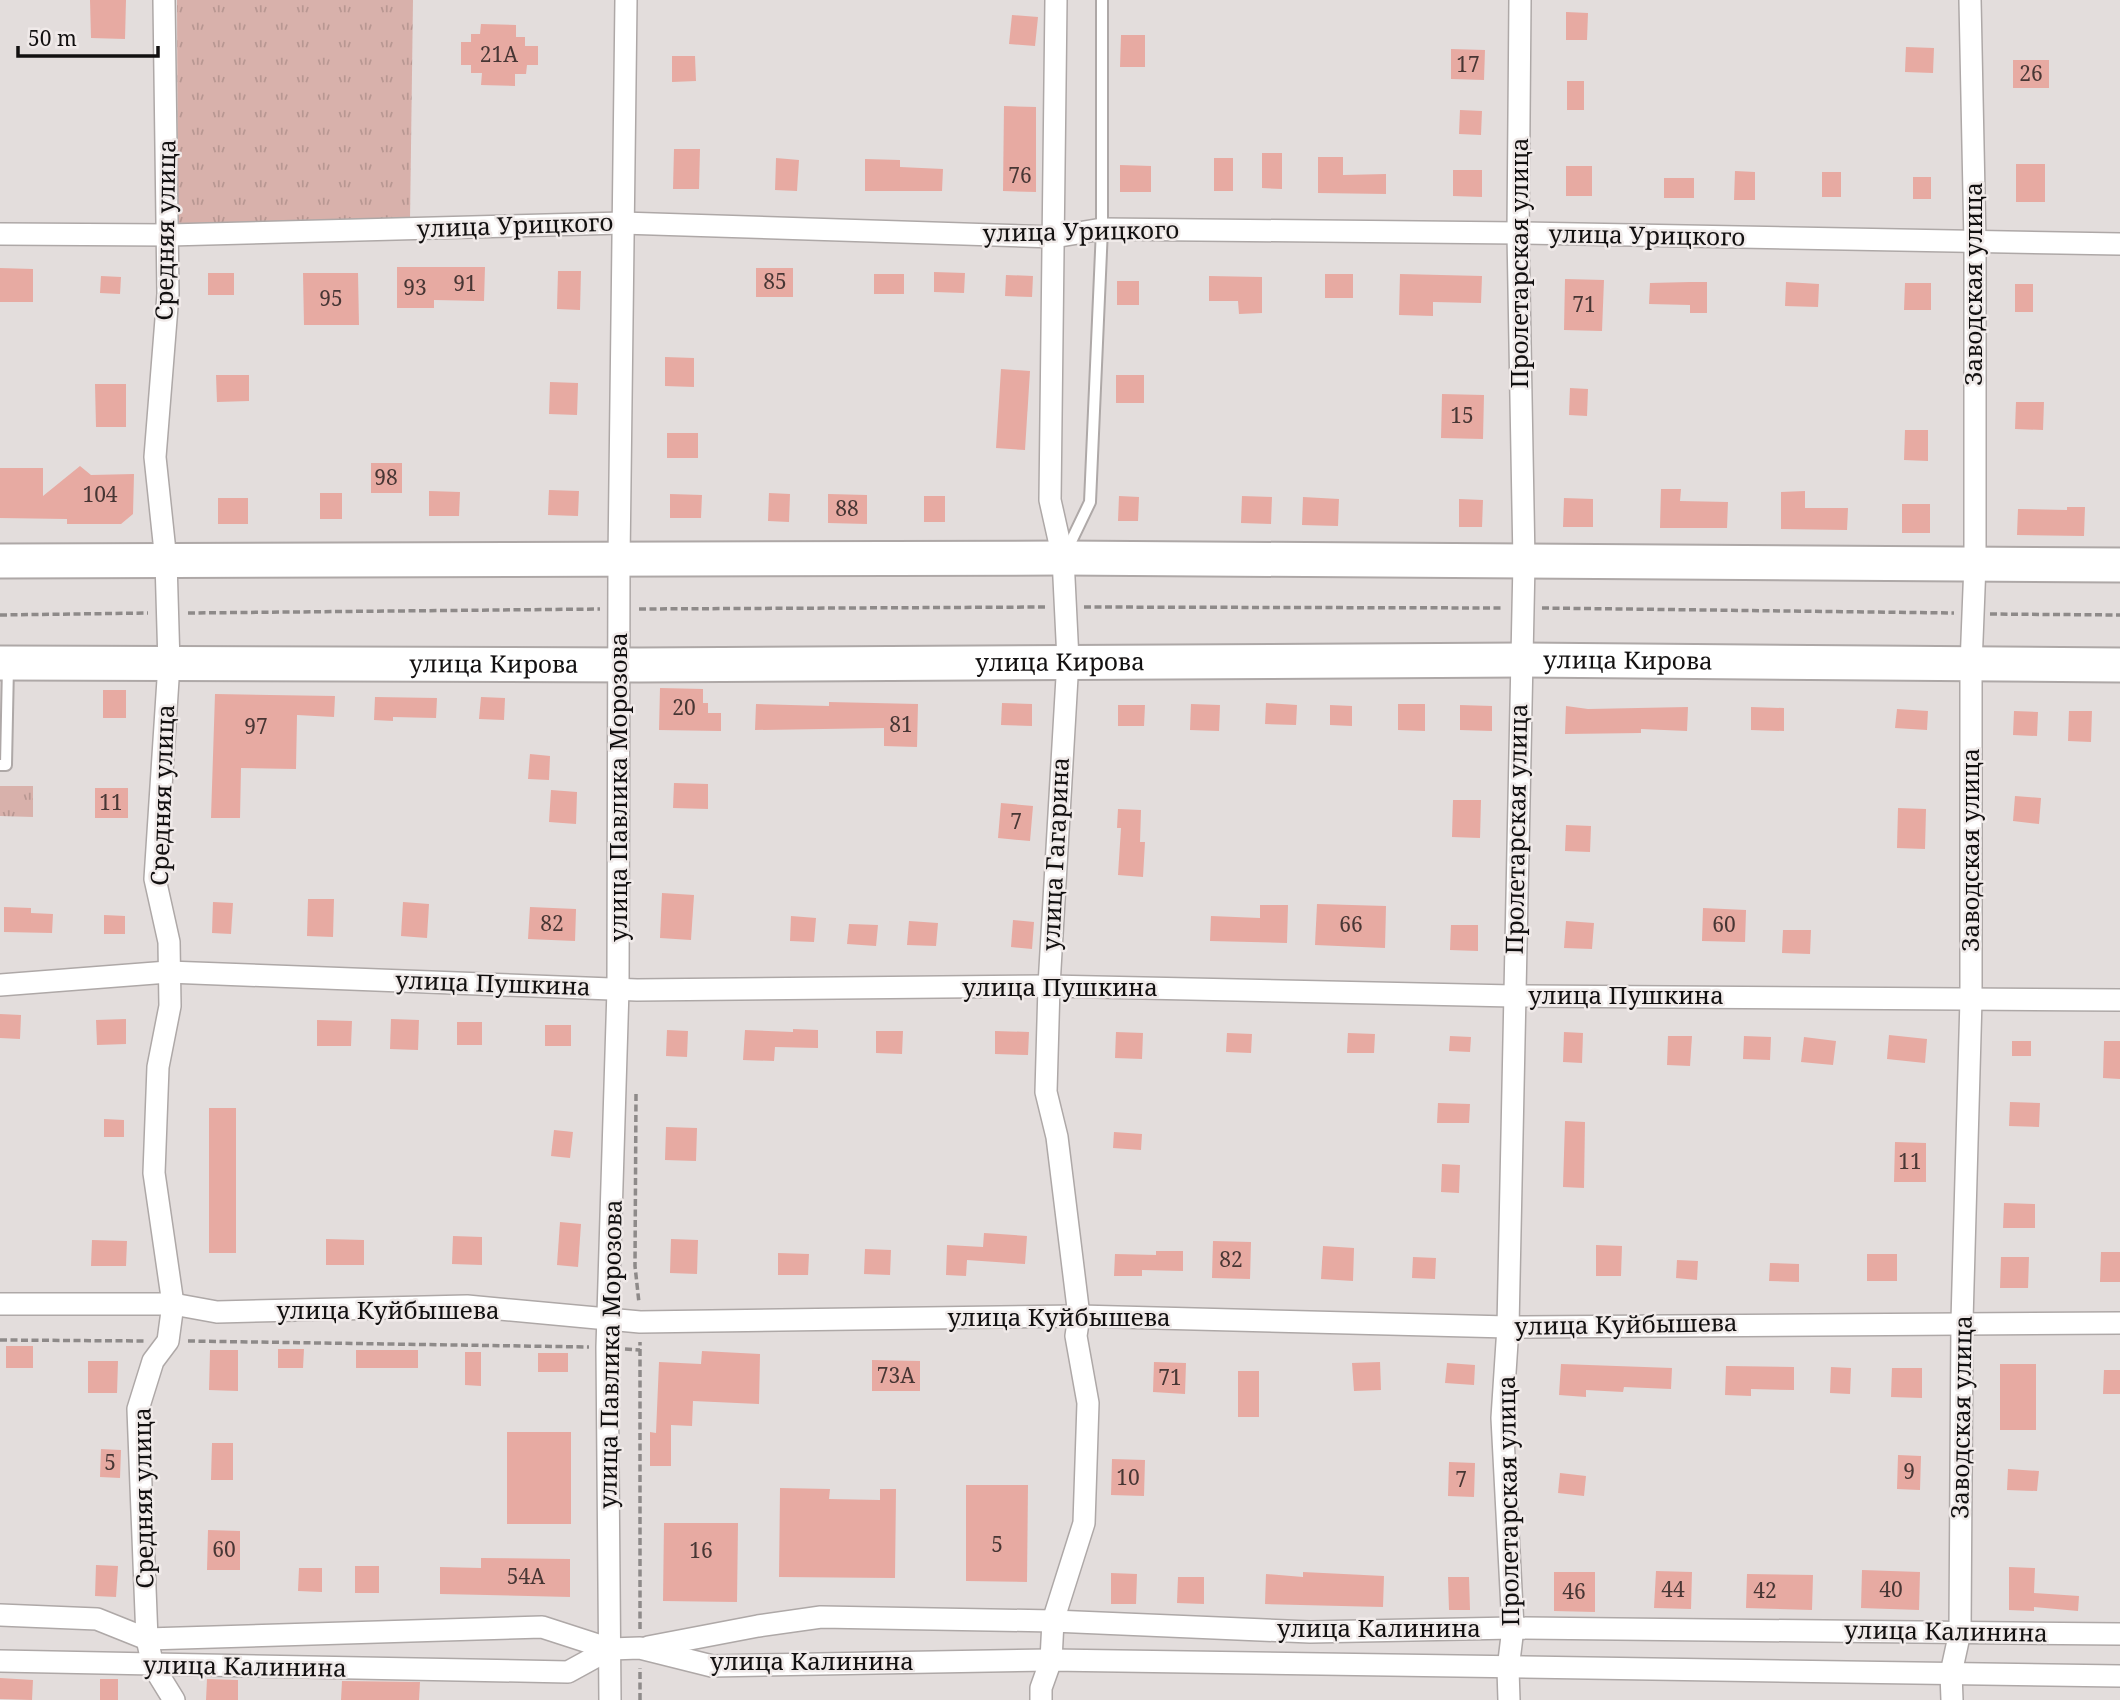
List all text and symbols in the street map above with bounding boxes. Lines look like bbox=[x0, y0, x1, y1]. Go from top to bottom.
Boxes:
scale bar bbox=[18, 14, 158, 58]
text: 50 m bbox=[28, 24, 77, 52]
house number: 21А bbox=[480, 40, 518, 68]
house number: 17 bbox=[1456, 50, 1480, 78]
house number: 26 bbox=[2019, 59, 2043, 87]
street label: Пролетарская улица bbox=[1502, 138, 1535, 388]
street label: Средняя улица bbox=[146, 139, 183, 321]
house number: 76 bbox=[1008, 161, 1032, 189]
street label: Заводская улица bbox=[1956, 182, 1989, 386]
street label: улица Урицкого bbox=[416, 205, 614, 244]
street label: улица Урицкого bbox=[982, 212, 1180, 249]
street label: улица Урицкого bbox=[1548, 216, 1746, 253]
house number: 85 bbox=[763, 267, 787, 295]
house number: 91 bbox=[453, 269, 477, 297]
house number: 93 bbox=[403, 273, 427, 301]
house number: 95 bbox=[319, 284, 343, 312]
house number: 71 bbox=[1572, 290, 1596, 318]
house number: 15 bbox=[1450, 401, 1474, 429]
house number: 98 bbox=[374, 463, 398, 491]
house number: 104 bbox=[82, 480, 118, 508]
house number: 88 bbox=[835, 494, 859, 522]
street label: улица Павлика Морозова bbox=[601, 632, 634, 942]
street label: улица Кирова bbox=[1543, 642, 1713, 677]
street label: улица Кирова bbox=[975, 644, 1145, 678]
street label: улица Кирова bbox=[409, 646, 579, 680]
house number: 20 bbox=[672, 693, 696, 721]
street label: Пролетарская улица bbox=[1497, 703, 1534, 955]
street label: Средняя улица bbox=[142, 704, 181, 886]
house number: 81 bbox=[889, 710, 913, 738]
house number: 97 bbox=[244, 712, 268, 740]
street label: Заводская улица bbox=[1953, 748, 1986, 952]
street label: улица Гагарина bbox=[1033, 756, 1076, 952]
house number: 11 bbox=[99, 788, 123, 816]
house number: 7 bbox=[1010, 807, 1022, 835]
house number: 82 bbox=[540, 909, 564, 937]
house number: 66 bbox=[1339, 910, 1363, 938]
house number: 60 bbox=[1712, 910, 1736, 938]
street label: улица Пушкина bbox=[395, 963, 591, 1002]
street label: улица Пушкина bbox=[962, 970, 1158, 1003]
street label: улица Пушкина bbox=[1528, 978, 1724, 1011]
house number: 11 bbox=[1898, 1147, 1922, 1175]
street label: улица Павлика Морозова bbox=[590, 1199, 629, 1509]
house number: 82 bbox=[1219, 1245, 1243, 1273]
street label: улица Куйбышева bbox=[276, 1293, 500, 1326]
street label: улица Куйбышева bbox=[947, 1300, 1171, 1333]
street label: улица Куйбышева bbox=[1514, 1305, 1738, 1342]
street label: Заводская улица bbox=[1942, 1315, 1979, 1519]
house number: 73А bbox=[877, 1361, 915, 1389]
house number: 71 bbox=[1158, 1363, 1182, 1391]
street label: Пролетарская улица bbox=[1489, 1375, 1526, 1627]
street label: Средняя улица bbox=[124, 1407, 161, 1589]
house number: 5 bbox=[104, 1448, 116, 1476]
house number: 9 bbox=[1903, 1457, 1915, 1485]
house number: 10 bbox=[1116, 1463, 1140, 1491]
house number: 7 bbox=[1455, 1465, 1467, 1493]
house number: 5 bbox=[991, 1530, 1003, 1558]
house number: 60 bbox=[212, 1535, 236, 1563]
house number: 16 bbox=[689, 1536, 713, 1564]
house number: 54А bbox=[507, 1562, 545, 1590]
house number: 44 bbox=[1661, 1575, 1685, 1603]
house number: 40 bbox=[1879, 1575, 1903, 1603]
house number: 42 bbox=[1753, 1576, 1777, 1604]
house number: 46 bbox=[1562, 1577, 1586, 1605]
street label: улица Калинина bbox=[1277, 1611, 1481, 1644]
street label: улица Калинина bbox=[1844, 1612, 2048, 1649]
street label: улица Калинина bbox=[710, 1644, 914, 1677]
street label: улица Калинина bbox=[143, 1647, 347, 1684]

